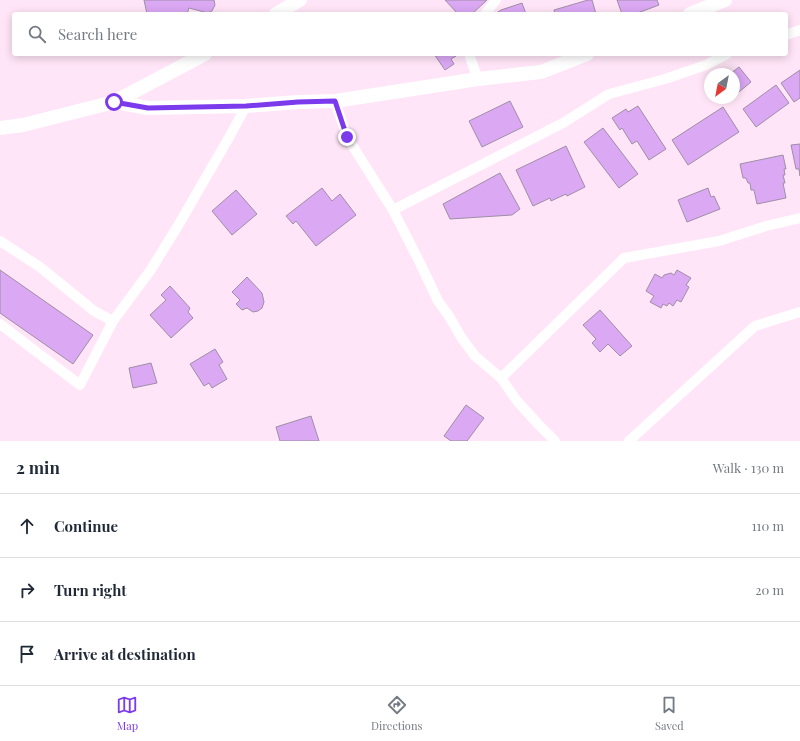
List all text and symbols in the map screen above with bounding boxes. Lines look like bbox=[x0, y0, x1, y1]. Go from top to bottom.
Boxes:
search box bbox=[12, 12, 788, 56]
icon: search bbox=[26, 23, 48, 45]
text: Search here bbox=[58, 24, 137, 44]
north arrow bbox=[704, 68, 740, 104]
route start bbox=[105, 93, 123, 111]
route end bbox=[338, 128, 356, 146]
text: 2 min bbox=[16, 456, 60, 478]
text: Walk · 130 m bbox=[713, 459, 784, 476]
icon: ahead bbox=[16, 515, 38, 537]
text: Continue bbox=[54, 516, 118, 536]
text: 110 m bbox=[752, 517, 784, 534]
icon: right bbox=[16, 579, 38, 601]
text: Turn right bbox=[54, 580, 127, 600]
text: 20 m bbox=[755, 581, 784, 598]
icon: arrive bbox=[16, 643, 38, 665]
text: Arrive at destination bbox=[54, 644, 196, 664]
tab: Map bbox=[116, 694, 138, 733]
tab: Directions bbox=[371, 694, 422, 733]
tab: Saved bbox=[655, 694, 684, 733]

